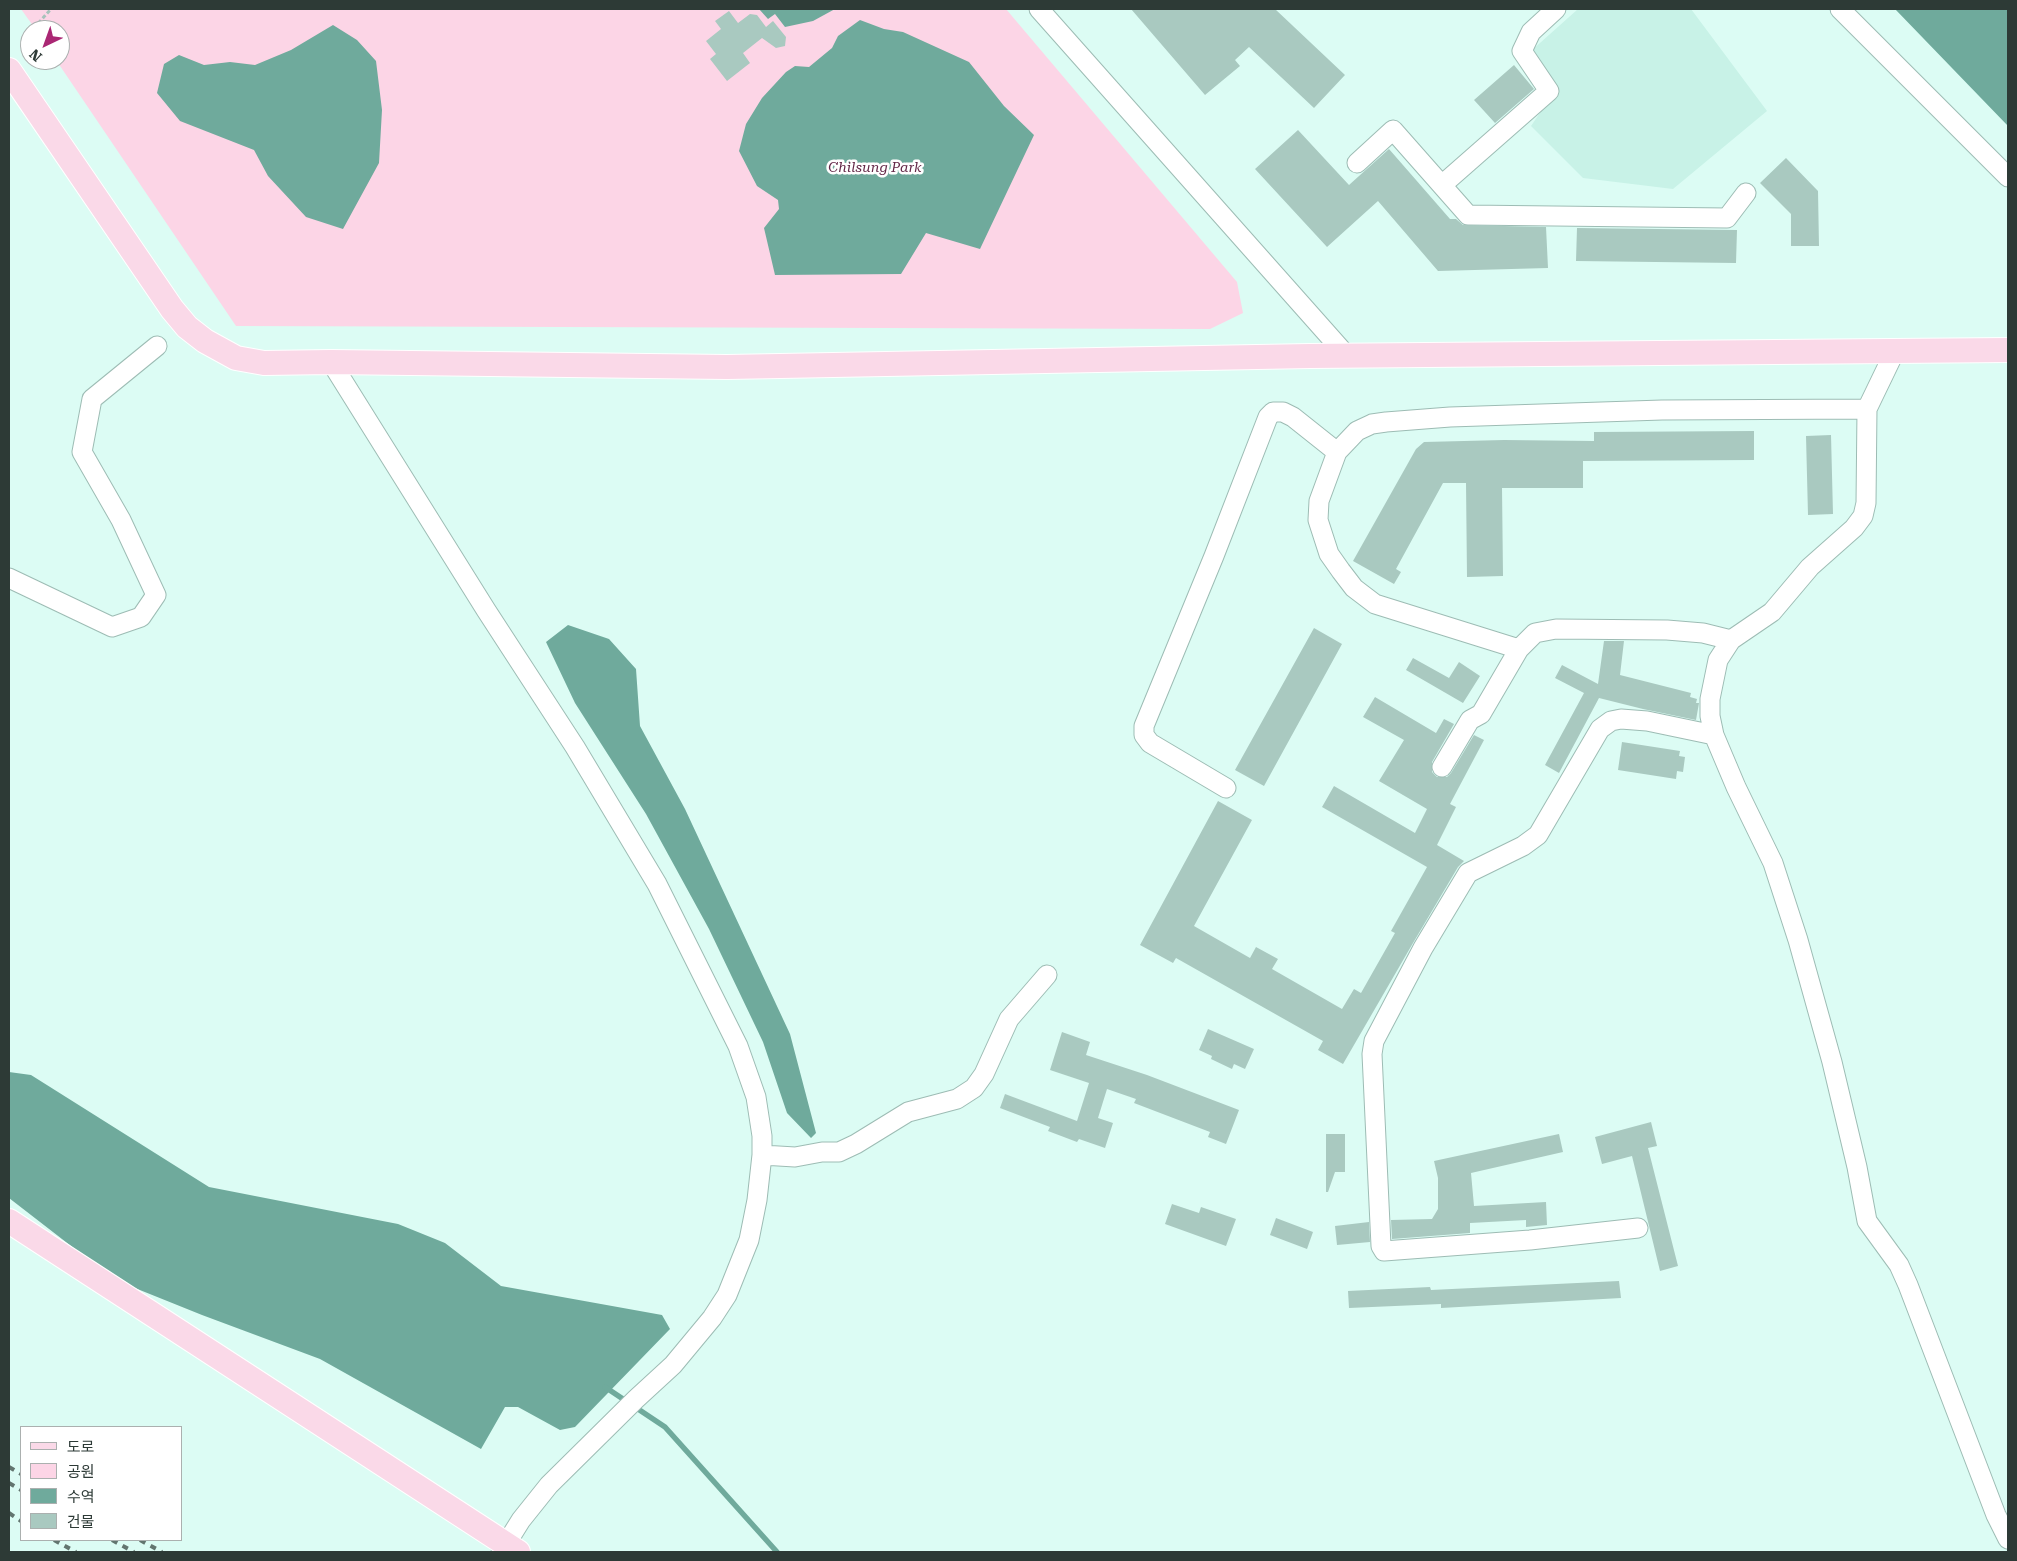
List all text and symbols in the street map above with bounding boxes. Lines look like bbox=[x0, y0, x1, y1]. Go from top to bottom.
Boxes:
north arrow bbox=[20, 20, 70, 70]
text: N bbox=[26, 46, 45, 65]
park label: Chilsung Park bbox=[828, 160, 922, 176]
legend bbox=[20, 1426, 182, 1541]
text: 도로 bbox=[67, 1438, 95, 1456]
text: 공원 bbox=[67, 1463, 95, 1481]
text: 수역 bbox=[67, 1488, 95, 1506]
text: 건물 bbox=[67, 1513, 95, 1531]

